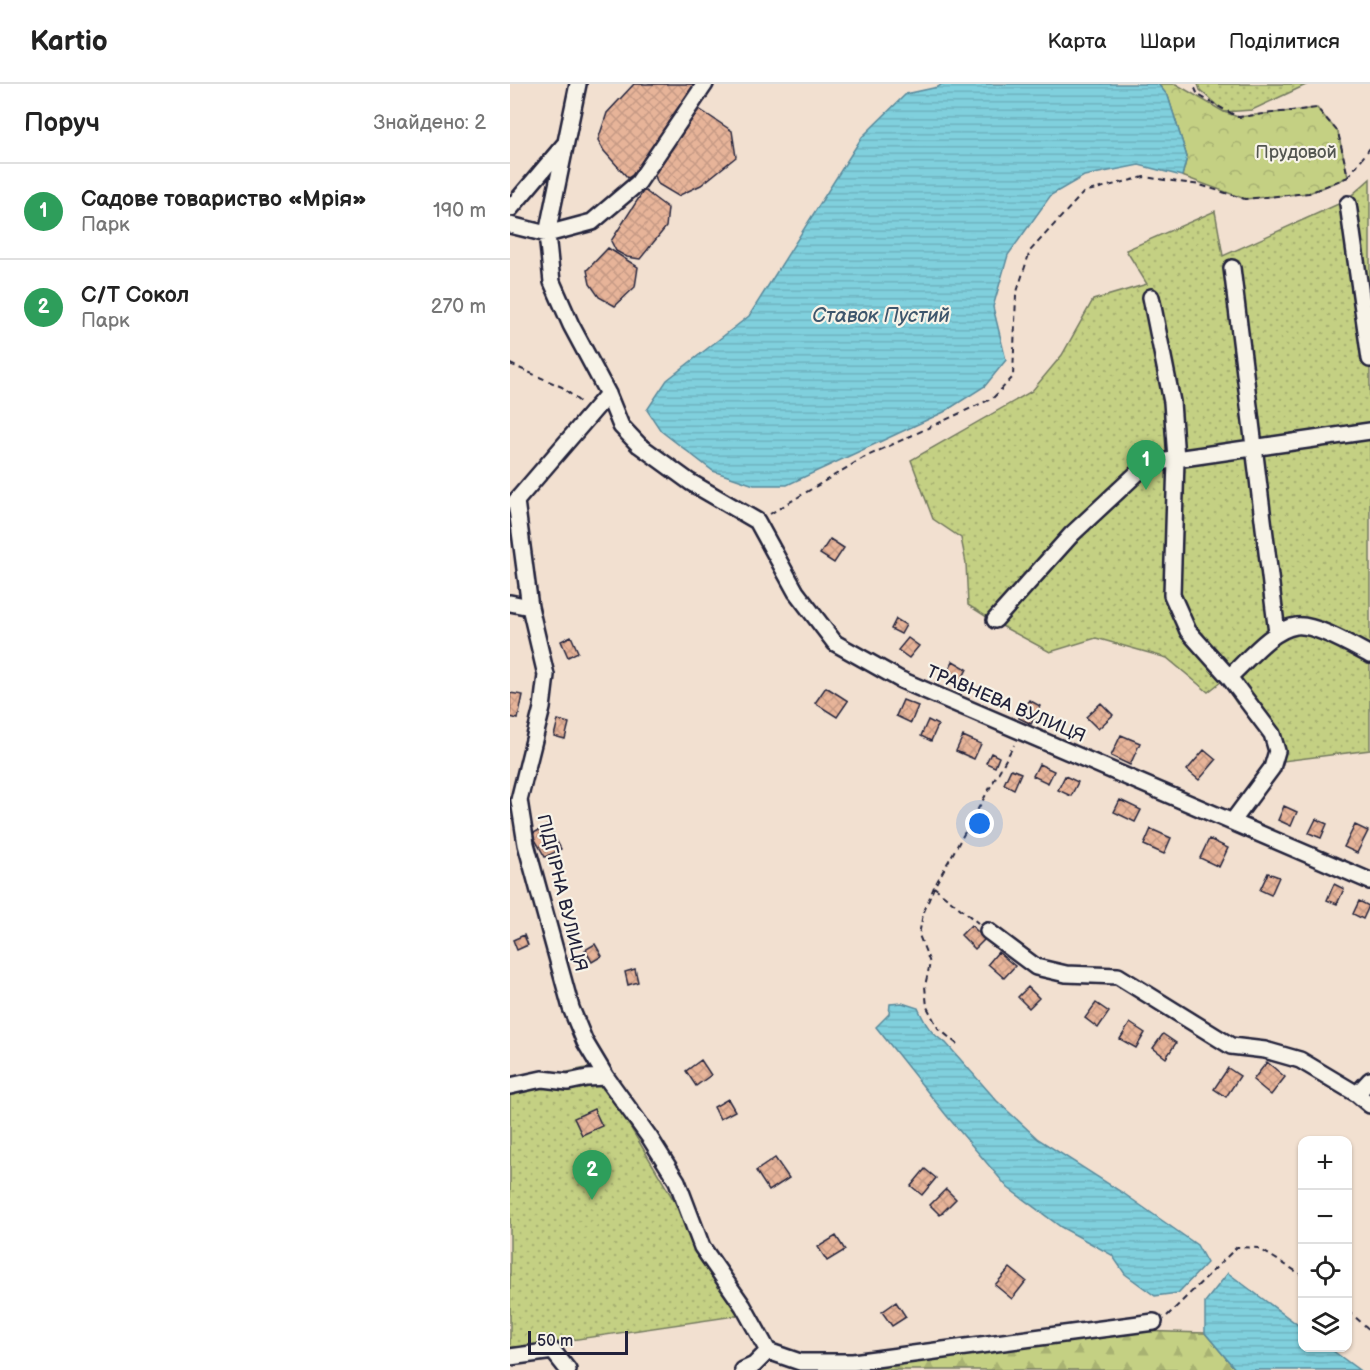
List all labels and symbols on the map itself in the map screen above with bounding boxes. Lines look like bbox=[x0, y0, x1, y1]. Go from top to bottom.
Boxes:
park label: Прудовой bbox=[1255, 142, 1337, 163]
water label: Ставок Пустий bbox=[812, 304, 950, 328]
pin: 1 bbox=[1126, 440, 1166, 490]
street label: ТРАВНЕВА ВУЛИЦЯ bbox=[923, 661, 1089, 747]
your location bbox=[965, 809, 994, 838]
street label: ПІДГІРНА ВУЛИЦЯ bbox=[532, 812, 592, 974]
pin: 2 bbox=[572, 1150, 611, 1200]
scale bar bbox=[528, 1328, 628, 1356]

